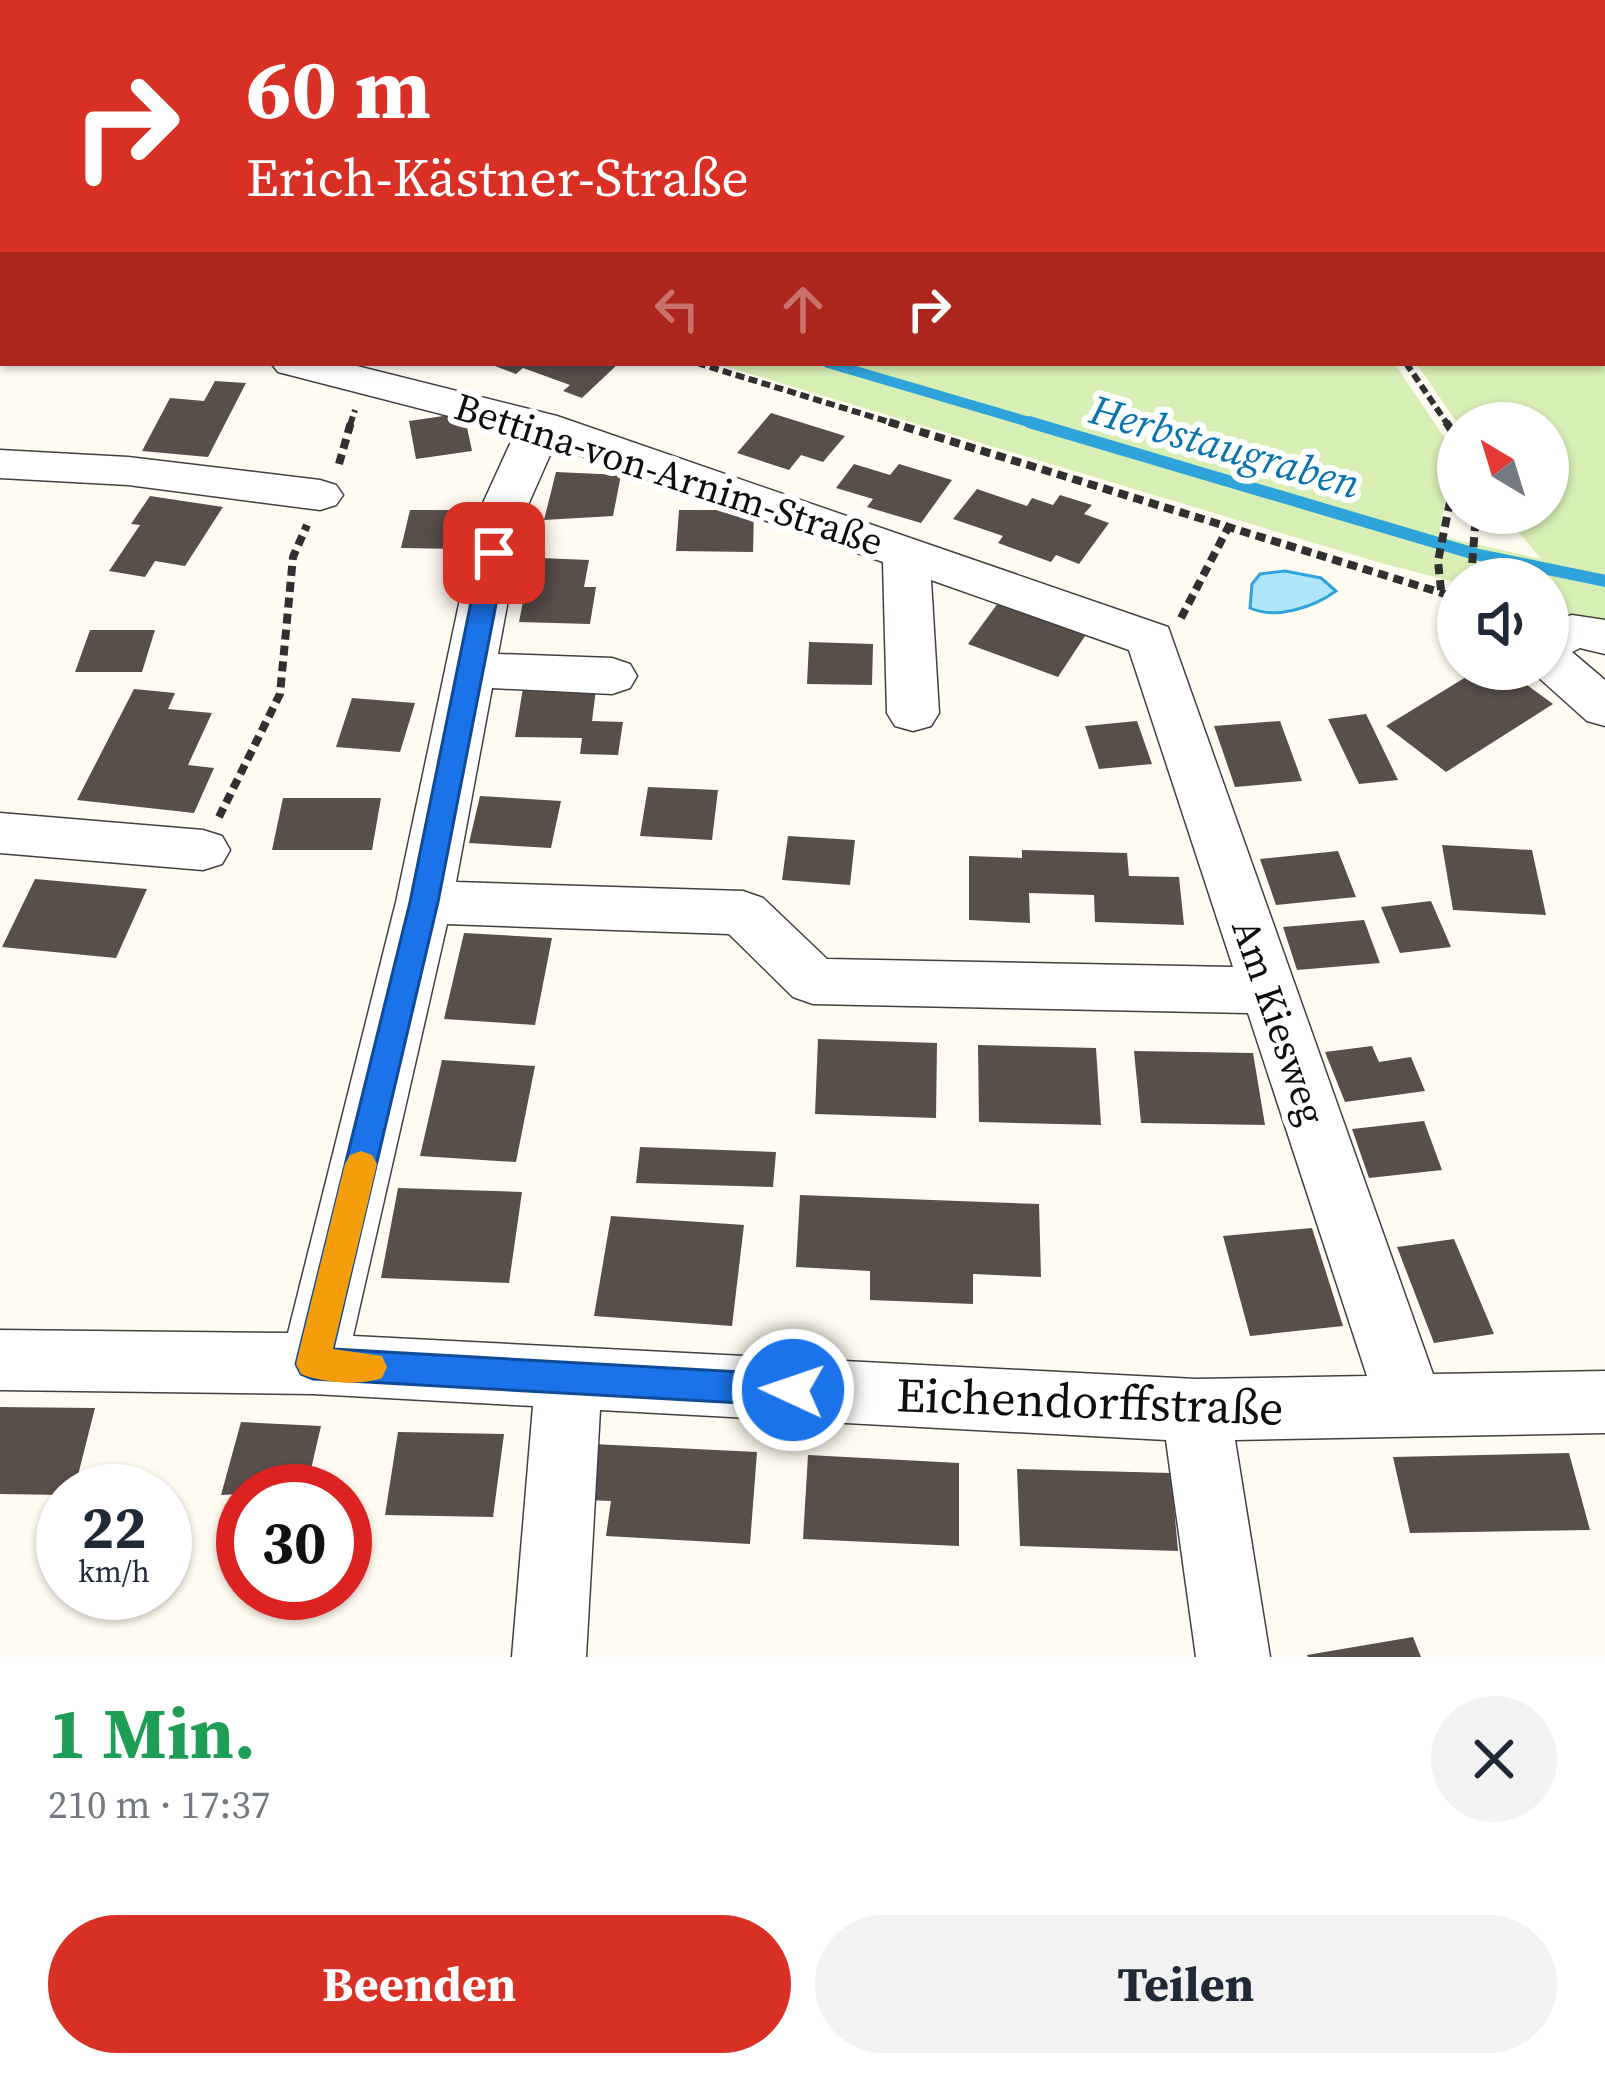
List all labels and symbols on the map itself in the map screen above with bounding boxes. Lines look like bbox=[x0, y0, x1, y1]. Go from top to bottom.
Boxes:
street label: Bettina-von-Arnim-Straße bbox=[448, 380, 890, 568]
water label: Herbstaugraben bbox=[1082, 380, 1367, 512]
north arrow bbox=[1437, 402, 1569, 534]
pin bbox=[443, 502, 545, 604]
street label: Am Kiesweg bbox=[1219, 912, 1339, 1132]
position arrow bbox=[730, 1327, 856, 1453]
street label: Eichendorffstraße bbox=[895, 1361, 1285, 1441]
speed limit sign: 30 bbox=[216, 1464, 372, 1620]

